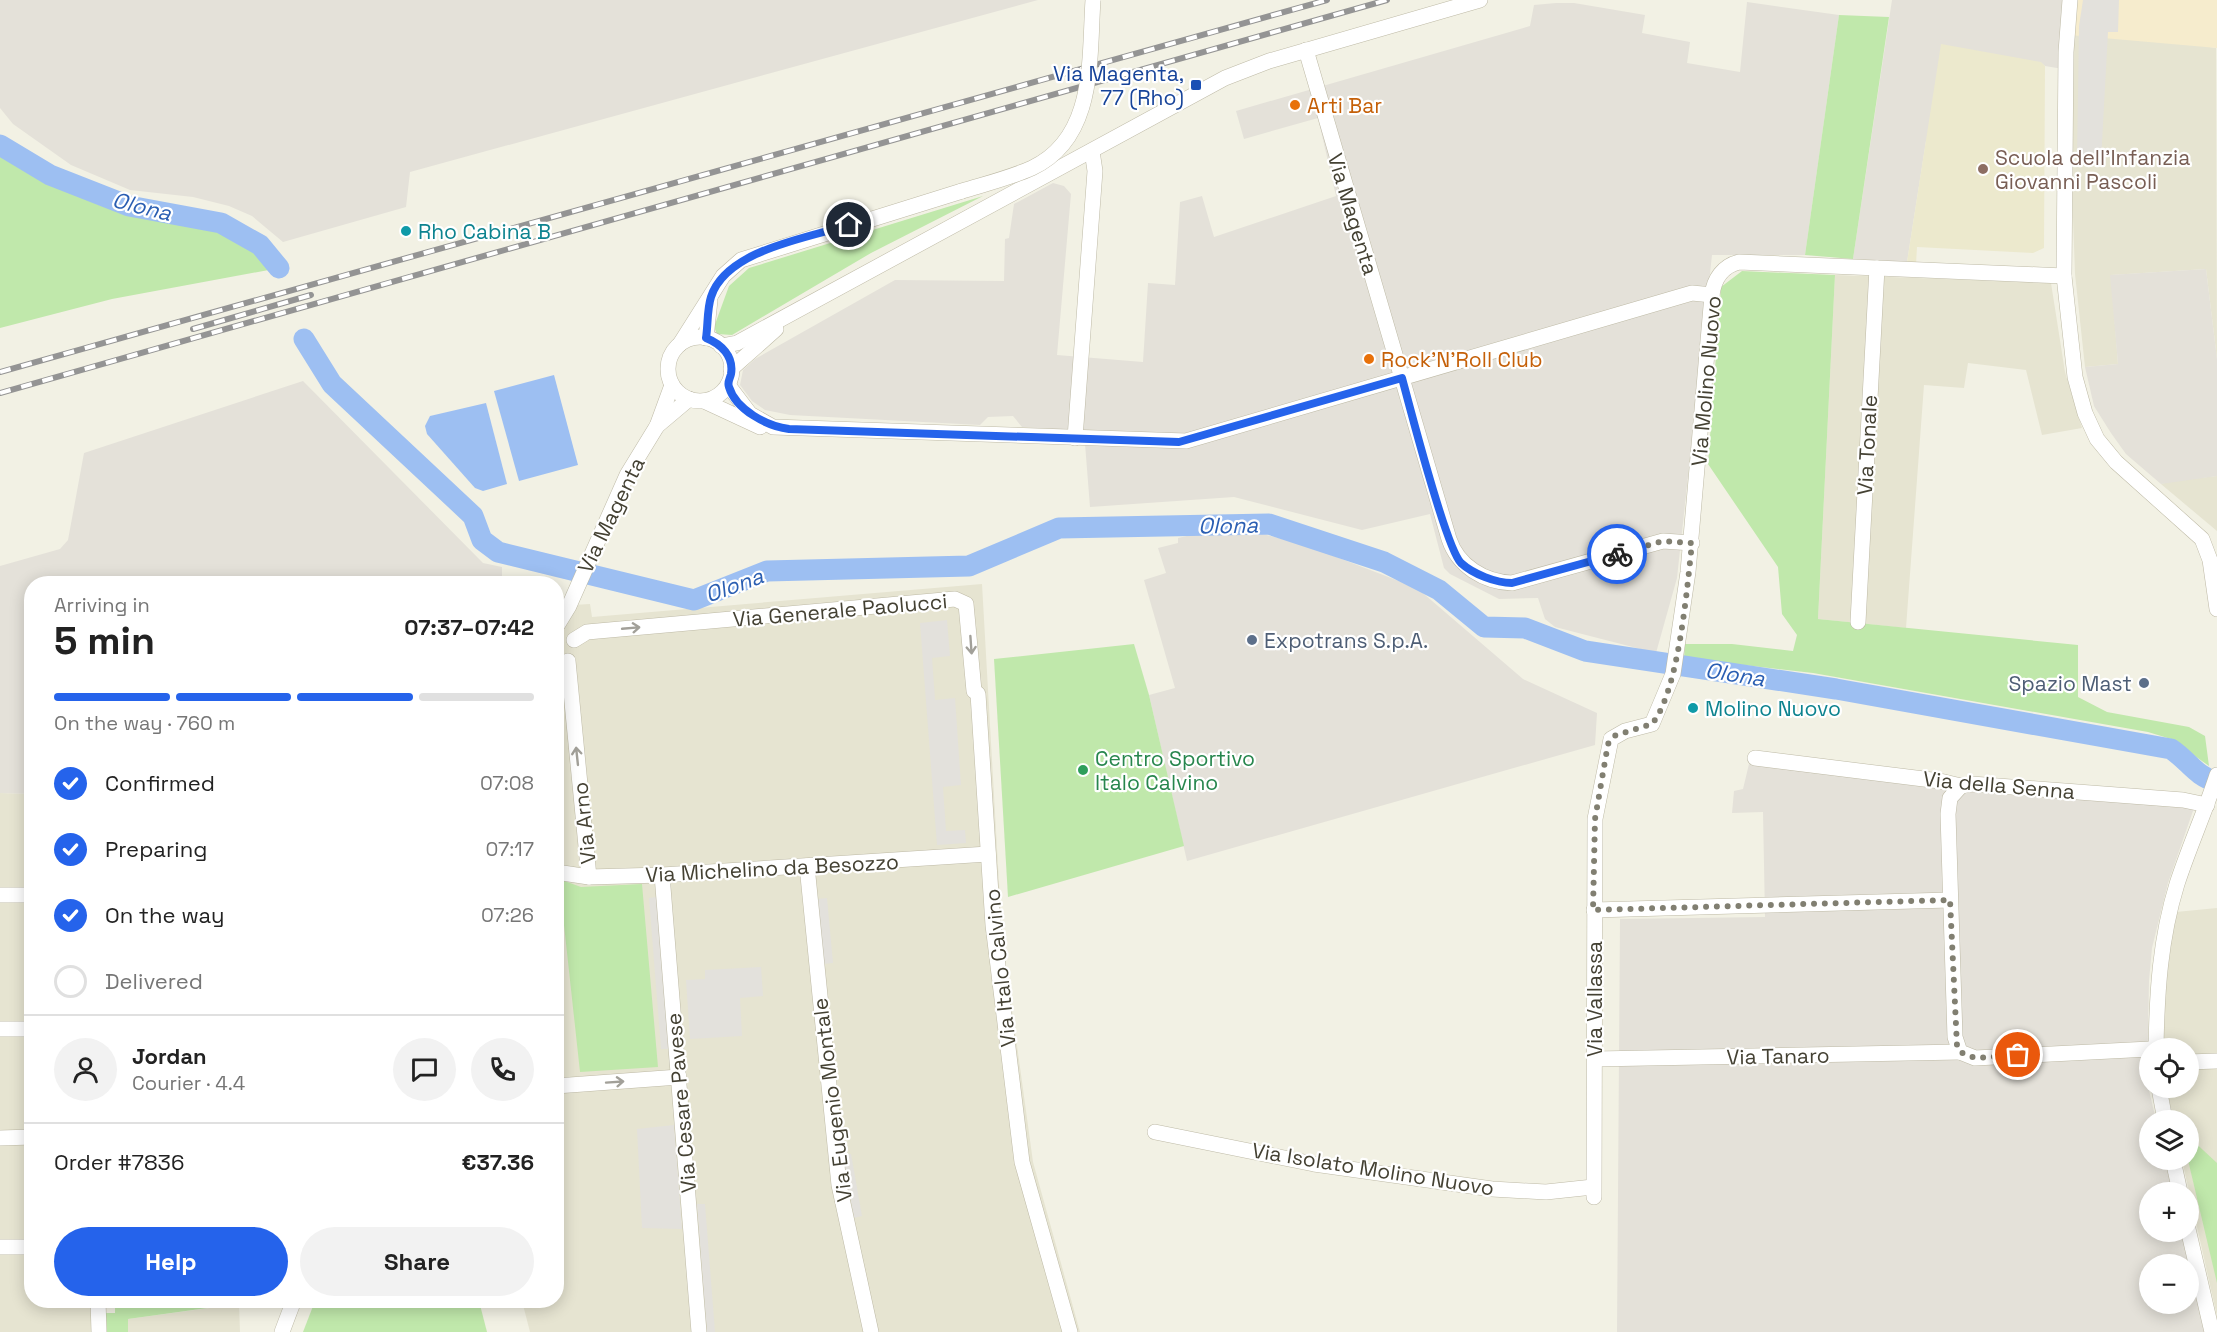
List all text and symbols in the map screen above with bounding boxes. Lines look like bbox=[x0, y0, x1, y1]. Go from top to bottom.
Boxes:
place label: Via Magenta, 77 (Rho) bbox=[1053, 60, 1184, 111]
marker: Via Magenta, 77 (Rho) bbox=[1189, 78, 1203, 92]
place label: Arti Bar bbox=[1307, 92, 1382, 119]
marker: Arti Bar bbox=[1288, 98, 1302, 112]
place label: Scuola dell'Infanzia Giovanni Pascoli bbox=[1995, 144, 2190, 195]
street label: Via Magenta bbox=[1322, 150, 1384, 278]
marker: Scuola dell'Infanzia Giovanni Pascoli bbox=[1976, 162, 1990, 176]
water label: Olona bbox=[110, 185, 175, 227]
pin bbox=[823, 199, 874, 250]
icon: home bbox=[832, 208, 865, 241]
place label: Rho Cabina B bbox=[418, 218, 551, 245]
marker: Rho Cabina B bbox=[399, 224, 413, 238]
street label: Via Molino Nuovo bbox=[1685, 294, 1727, 468]
place label: Rock'N'Roll Club bbox=[1381, 346, 1543, 373]
marker: Rock'N'Roll Club bbox=[1362, 352, 1376, 366]
street label: Via Tonale bbox=[1851, 394, 1883, 496]
street label: Via Magenta bbox=[571, 453, 651, 577]
water label: Olona bbox=[1198, 510, 1259, 540]
courier bbox=[1587, 524, 1647, 584]
icon: bike bbox=[1601, 538, 1634, 571]
water label: Olona bbox=[701, 561, 767, 608]
street label: Via Generale Paolucci bbox=[732, 587, 948, 633]
text: Arriving in bbox=[54, 592, 150, 618]
text: 07:37–07:42 bbox=[404, 613, 534, 641]
text: 5 min bbox=[54, 616, 155, 665]
one-way arrow bbox=[620, 622, 640, 633]
place label: Expotrans S.p.A. bbox=[1264, 627, 1428, 654]
marker: Expotrans S.p.A. bbox=[1245, 633, 1259, 647]
one-way arrow bbox=[966, 635, 977, 655]
water label: Olona bbox=[1703, 655, 1767, 693]
place label: Spazio Mast bbox=[2008, 670, 2132, 697]
marker: Spazio Mast bbox=[2137, 676, 2151, 690]
place label: Molino Nuovo bbox=[1705, 695, 1841, 722]
marker: Molino Nuovo bbox=[1686, 701, 1700, 715]
text: On the way · 760 m bbox=[54, 710, 235, 736]
place label: Centro Sportivo Italo Calvino bbox=[1095, 745, 1255, 796]
one-way arrow bbox=[571, 747, 582, 767]
marker: Centro Sportivo Italo Calvino bbox=[1076, 763, 1090, 777]
street label: Via della Senna bbox=[1922, 765, 2076, 805]
icon: check bbox=[54, 767, 87, 800]
text: Confirmed bbox=[105, 769, 215, 797]
text: 07:08 bbox=[480, 770, 534, 796]
street label: Via Arno bbox=[566, 781, 602, 865]
icon: check bbox=[54, 833, 87, 866]
text: Preparing bbox=[105, 835, 207, 863]
text: 07:17 bbox=[486, 836, 534, 862]
street label: Via Michelino da Besozzo bbox=[645, 848, 899, 888]
street label: Via Italo Calvino bbox=[978, 888, 1022, 1048]
icon: check bbox=[54, 899, 87, 932]
text: On the way bbox=[105, 901, 224, 929]
text: 07:26 bbox=[481, 902, 534, 928]
street label: Via Vallassa bbox=[1581, 941, 1608, 1057]
text: Delivered bbox=[105, 967, 203, 995]
street label: Via Eugenio Montale bbox=[806, 996, 858, 1204]
street label: Via Cesare Pavese bbox=[660, 1012, 702, 1194]
pin bbox=[1992, 1029, 2043, 1080]
button: person bbox=[54, 1038, 117, 1101]
button: chat bbox=[393, 1038, 456, 1101]
button: phone bbox=[471, 1038, 534, 1101]
icon: bag bbox=[2001, 1038, 2034, 1071]
map controls bbox=[2139, 1038, 2199, 1314]
button: locate bbox=[2139, 1038, 2199, 1098]
text: Jordan bbox=[132, 1042, 207, 1070]
street label: Via Tanaro bbox=[1726, 1042, 1830, 1070]
text: Courier · 4.4 bbox=[132, 1070, 245, 1096]
one-way arrow bbox=[604, 1076, 624, 1087]
button: layers bbox=[2139, 1110, 2199, 1170]
street label: Via Isolato Molino Nuovo bbox=[1250, 1137, 1496, 1201]
text: Order #7836 bbox=[54, 1148, 184, 1176]
text: €37.36 bbox=[461, 1148, 534, 1176]
button: + bbox=[2139, 1182, 2199, 1242]
button: Help bbox=[54, 1227, 288, 1296]
button: Share bbox=[300, 1227, 534, 1296]
button: − bbox=[2139, 1254, 2199, 1314]

